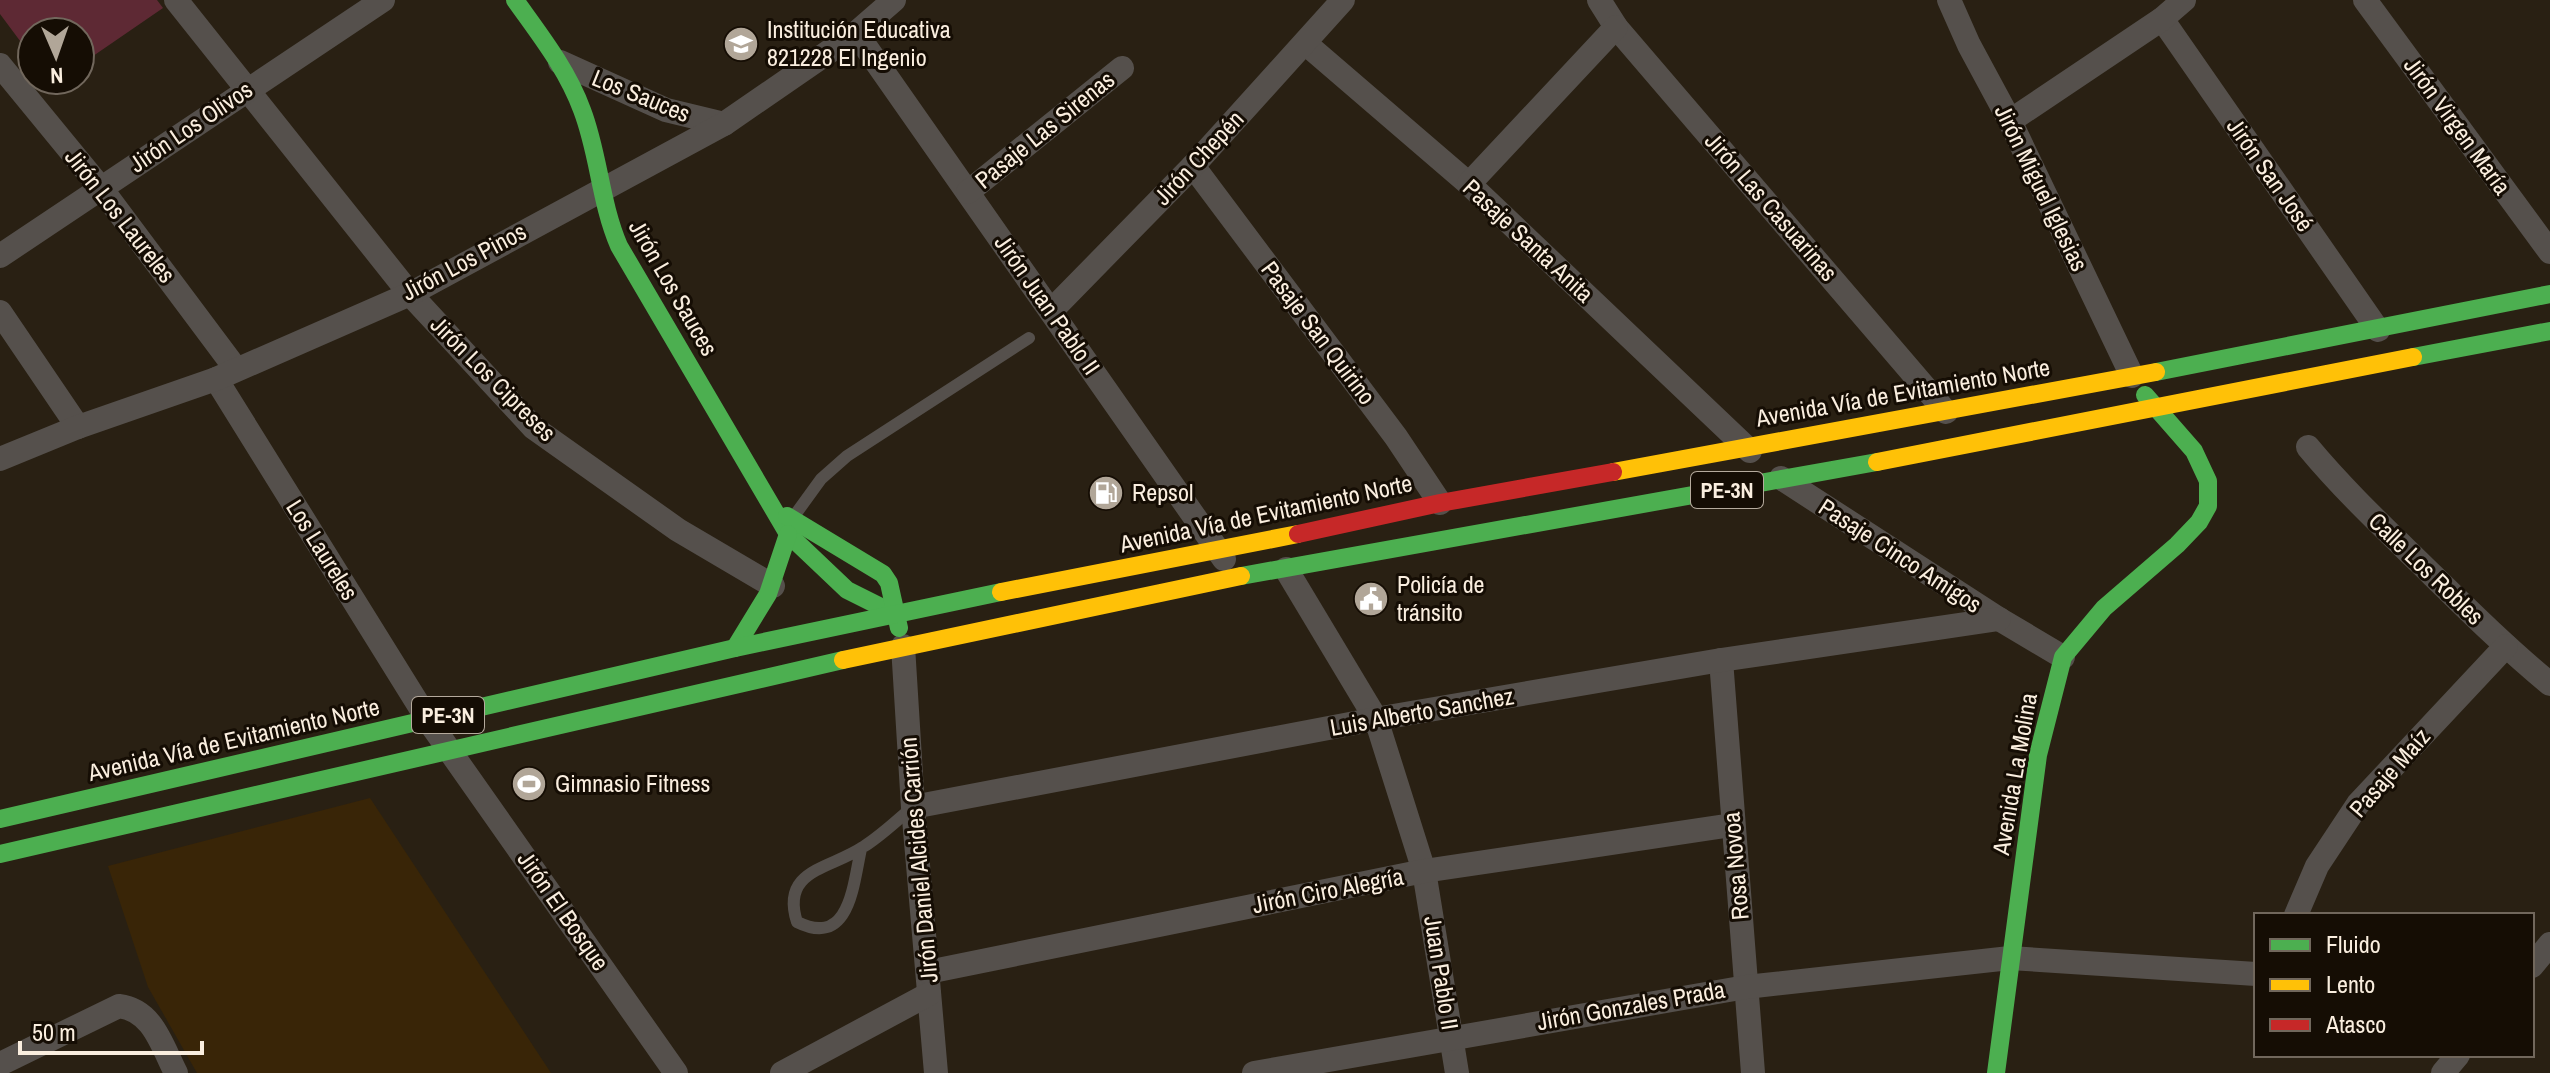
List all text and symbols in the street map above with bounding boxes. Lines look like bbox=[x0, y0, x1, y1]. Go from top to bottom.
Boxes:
place label: Institución Educativa 821228 El Ingenio bbox=[767, 13, 951, 73]
north arrow bbox=[16, 16, 96, 96]
school or university icon: Institución Educativa 821228 El Ingenio bbox=[722, 25, 760, 63]
street label: Jirón Virgen María bbox=[2397, 50, 2519, 201]
text: N bbox=[50, 61, 64, 91]
street label: Los Sauces bbox=[588, 61, 695, 129]
street label: Pasaje Las Sirenas bbox=[968, 63, 1121, 195]
street label: Jirón Los Olivos bbox=[123, 73, 258, 179]
street label: Jirón Miguel Iglesias bbox=[1988, 99, 2096, 276]
street label: Jirón Chepén bbox=[1146, 103, 1250, 211]
street label: Jirón San José bbox=[2220, 111, 2322, 237]
street label: Jirón Las Casuarinas bbox=[1698, 125, 1845, 287]
street label: Jirón Los Laureles bbox=[58, 142, 183, 289]
street label: Pasaje Santa Anita bbox=[1457, 171, 1601, 309]
street label: Jirón Los Sauces bbox=[622, 214, 726, 361]
street label: Jirón Los Pinos bbox=[396, 215, 531, 307]
street label: Jirón Juan Pablo II bbox=[988, 228, 1108, 381]
street label: Pasaje San Quirino bbox=[1254, 254, 1383, 411]
street label: Jirón Los Cipreses bbox=[424, 309, 563, 448]
street label: Avenida Vía de Evitamiento Norte bbox=[1752, 350, 2052, 434]
street label: Avenida Vía de Evitamiento Norte bbox=[1116, 466, 1415, 560]
road number: PE-3N bbox=[1691, 472, 1763, 508]
fuel station icon: Repsol bbox=[1087, 474, 1125, 512]
place label: Repsol bbox=[1132, 476, 1193, 508]
street label: Pasaje Cinco Amigos bbox=[1813, 490, 1988, 620]
street label: Los Laureles bbox=[279, 493, 366, 606]
street label: Calle Los Robles bbox=[2362, 505, 2491, 631]
place label: Policía de tránsito bbox=[1397, 568, 1485, 628]
public building icon: Policía de tránsito bbox=[1352, 580, 1390, 618]
street label: Luis Alberto Sanchez bbox=[1327, 679, 1516, 743]
street label: Avenida Vía de Evitamiento Norte bbox=[84, 690, 383, 788]
street label: Avenida La Molina bbox=[1984, 690, 2044, 858]
road number: PE-3N bbox=[412, 697, 484, 733]
street label: Pasaje Maíz bbox=[2342, 721, 2437, 824]
street label: Jirón Daniel Alcides Carrión bbox=[891, 736, 945, 984]
sports icon: Gimnasio Fitness bbox=[510, 765, 548, 803]
place label: Gimnasio Fitness bbox=[555, 767, 710, 799]
street label: Rosa Novoa bbox=[1714, 811, 1756, 921]
street label: Jirón El Bosque bbox=[511, 844, 617, 977]
street label: Jirón Ciro Alegría bbox=[1250, 860, 1406, 920]
legend bbox=[2254, 913, 2534, 1057]
street label: Juan Pablo II bbox=[1417, 914, 1467, 1032]
text: Fluido bbox=[2326, 928, 2381, 960]
text: Lento bbox=[2326, 968, 2375, 1000]
street label: Jirón Gonzales Prada bbox=[1534, 973, 1727, 1037]
scale bar bbox=[20, 1005, 202, 1055]
text: Atasco bbox=[2325, 1008, 2386, 1040]
text: 50 m bbox=[32, 1016, 76, 1048]

